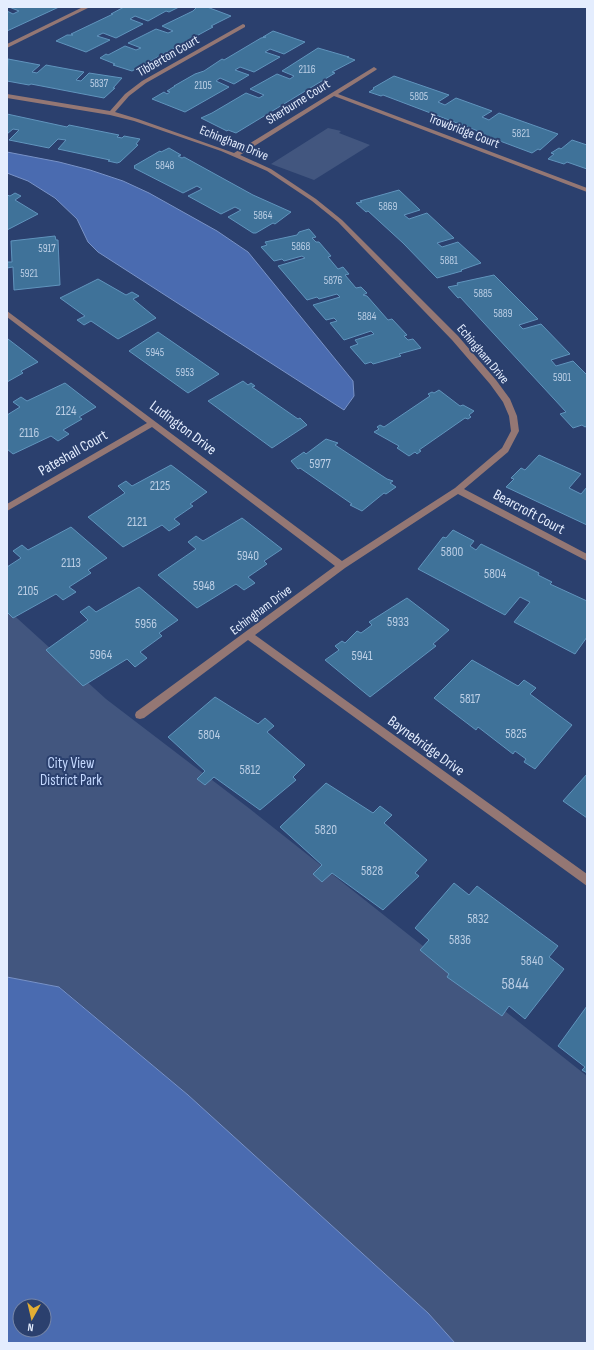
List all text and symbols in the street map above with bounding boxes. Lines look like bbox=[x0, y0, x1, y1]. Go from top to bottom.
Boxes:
street label: Tibberton Court bbox=[134, 32, 202, 80]
house number: 2116 bbox=[298, 63, 316, 76]
street label: Sherburne Court bbox=[263, 76, 333, 128]
house number: 5837 bbox=[90, 77, 109, 90]
house number: 2105 bbox=[194, 79, 212, 92]
house number: 5805 bbox=[410, 90, 428, 103]
street label: Trowbridge Court bbox=[426, 110, 502, 152]
street label: Echingham Drive bbox=[197, 122, 271, 164]
house number: 5821 bbox=[512, 127, 530, 140]
house number: 5848 bbox=[156, 159, 175, 172]
house number: 5869 bbox=[379, 200, 398, 213]
house number: 5864 bbox=[254, 209, 273, 222]
house number: 5868 bbox=[292, 240, 311, 253]
house number: 5917 bbox=[38, 242, 56, 255]
house number: 5881 bbox=[440, 254, 458, 267]
house number: 5921 bbox=[20, 267, 38, 280]
house number: 5876 bbox=[324, 274, 342, 287]
house number: 5885 bbox=[474, 287, 492, 300]
house number: 5889 bbox=[494, 307, 513, 320]
house number: 5884 bbox=[358, 310, 377, 323]
street label: Echingham Drive bbox=[453, 321, 513, 387]
house number: 5945 bbox=[146, 346, 164, 359]
house number: 5953 bbox=[176, 366, 195, 379]
house number: 5901 bbox=[553, 371, 571, 384]
street label: Ludington Drive bbox=[146, 397, 220, 459]
house number: 2124 bbox=[56, 403, 77, 419]
house number: 2116 bbox=[19, 425, 39, 441]
street label: Pateshall Court bbox=[35, 425, 111, 480]
house number: 5977 bbox=[309, 456, 331, 472]
house number: 2125 bbox=[150, 478, 170, 494]
street label: Bearcroft Court bbox=[490, 485, 569, 539]
house number: 2121 bbox=[127, 514, 147, 530]
house number: 5800 bbox=[441, 544, 463, 560]
house number: 5940 bbox=[237, 548, 259, 564]
house number: 2113 bbox=[61, 555, 81, 571]
house number: 5804 bbox=[484, 566, 507, 582]
house number: 5948 bbox=[193, 578, 215, 594]
street label: Echingham Drive bbox=[227, 582, 295, 638]
house number: 2105 bbox=[18, 583, 38, 599]
house number: 5933 bbox=[387, 614, 409, 630]
house number: 5956 bbox=[135, 616, 157, 632]
house number: 5964 bbox=[90, 647, 113, 663]
house number: 5941 bbox=[352, 648, 373, 664]
house number: 5817 bbox=[460, 691, 481, 707]
street label: Baynebridge Drive bbox=[384, 712, 468, 780]
house number: 5825 bbox=[505, 726, 527, 742]
house number: 5804 bbox=[198, 727, 221, 743]
park label: City View District Park bbox=[40, 754, 102, 790]
house number: 5812 bbox=[240, 762, 260, 778]
house number: 5820 bbox=[315, 822, 337, 838]
house number: 5828 bbox=[361, 863, 383, 879]
house number: 5832 bbox=[467, 911, 489, 927]
house number: 5836 bbox=[449, 932, 471, 948]
house number: 5840 bbox=[521, 953, 543, 969]
house number: 5844 bbox=[501, 975, 529, 994]
north arrow bbox=[12, 1298, 52, 1338]
text: N bbox=[27, 1321, 34, 1334]

